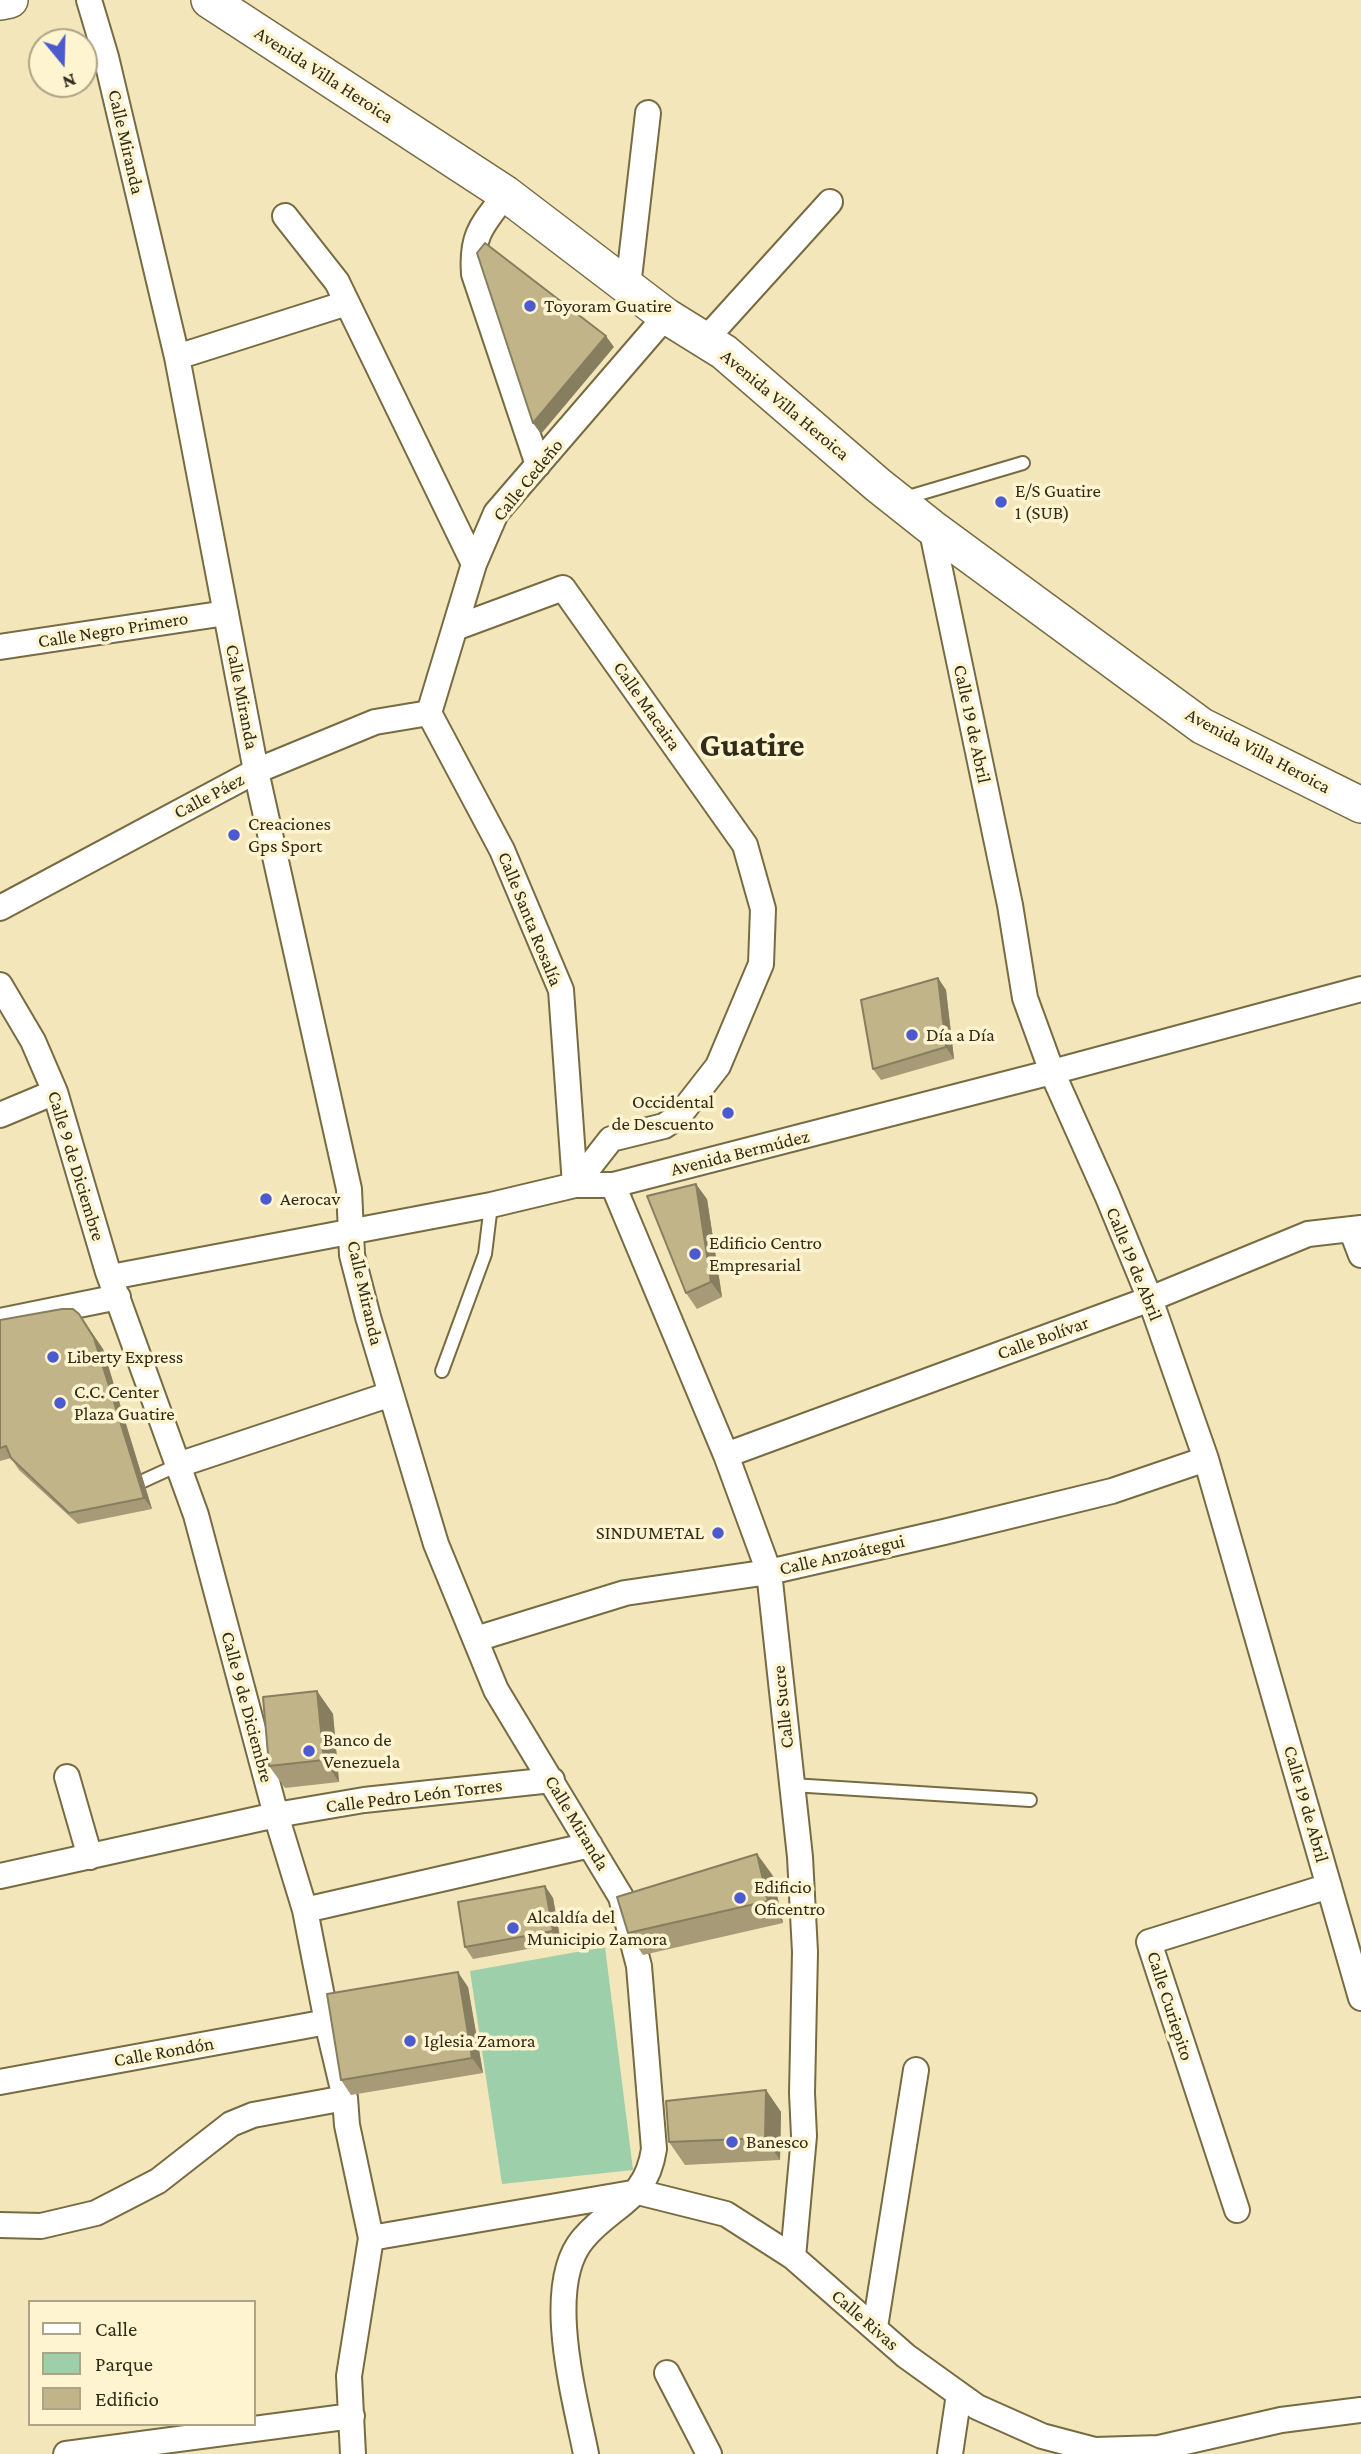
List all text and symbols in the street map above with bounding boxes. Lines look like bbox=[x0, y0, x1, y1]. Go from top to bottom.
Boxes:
street label: Avenida Villa Heroica bbox=[250, 22, 398, 128]
north arrow bbox=[28, 28, 98, 98]
text: N bbox=[60, 69, 79, 93]
street label: Calle Miranda bbox=[103, 87, 149, 197]
place label: Toyoram Guatire bbox=[544, 295, 672, 317]
marker: Toyoram Guatire bbox=[522, 298, 538, 314]
street label: Avenida Villa Heroica bbox=[716, 345, 854, 465]
street label: Calle Cedeño bbox=[488, 434, 568, 526]
place label: E/S Guatire 1 (SUB) bbox=[1015, 480, 1101, 524]
marker: E/S Guatire 1 (SUB) bbox=[993, 494, 1009, 510]
street label: Calle Negro Primero bbox=[36, 607, 190, 653]
street label: Calle Miranda bbox=[221, 642, 263, 752]
street label: Calle Macaira bbox=[608, 657, 686, 755]
street label: Calle 19 de Abril bbox=[948, 663, 996, 785]
street label: Avenida Villa Heroica bbox=[1182, 703, 1334, 799]
district label: Guatire bbox=[699, 726, 805, 766]
street label: Calle Páez bbox=[170, 768, 248, 824]
place label: Creaciones Gps Sport bbox=[248, 813, 331, 857]
marker: Creaciones Gps Sport bbox=[226, 827, 242, 843]
street label: Calle Santa Rosalía bbox=[493, 848, 567, 990]
place label: Día a Día bbox=[926, 1024, 995, 1046]
marker: Día a Día bbox=[904, 1027, 920, 1043]
street label: Calle 9 de Diciembre bbox=[42, 1088, 110, 1244]
place label: Occidental de Descuento bbox=[612, 1091, 714, 1135]
marker: Occidental de Descuento bbox=[720, 1105, 736, 1121]
street label: Avenida Bermúdez bbox=[668, 1125, 812, 1181]
place label: Aerocav bbox=[280, 1188, 340, 1210]
marker: Aerocav bbox=[258, 1191, 274, 1207]
street label: Calle 19 de Abril bbox=[1101, 1204, 1167, 1324]
place label: Edificio Centro Empresarial bbox=[709, 1232, 822, 1276]
street label: Calle Miranda bbox=[342, 1238, 388, 1348]
marker: Edificio Centro Empresarial bbox=[687, 1246, 703, 1262]
street label: Calle Bolívar bbox=[994, 1311, 1092, 1365]
place label: Liberty Express bbox=[67, 1346, 183, 1368]
marker: Liberty Express bbox=[45, 1349, 61, 1365]
place label: C.C. Center Plaza Guatire bbox=[74, 1381, 175, 1425]
marker: C.C. Center Plaza Guatire bbox=[52, 1395, 68, 1411]
place label: SINDUMETAL bbox=[596, 1522, 704, 1544]
marker: SINDUMETAL bbox=[710, 1525, 726, 1541]
street label: Calle Anzoátegui bbox=[777, 1530, 907, 1580]
street label: Calle 9 de Diciembre bbox=[216, 1629, 278, 1785]
street label: Calle Sucre bbox=[767, 1664, 799, 1750]
place label: Banco de Venezuela bbox=[323, 1729, 400, 1773]
marker: Banco de Venezuela bbox=[301, 1743, 317, 1759]
street label: Calle 19 de Abril bbox=[1278, 1743, 1334, 1865]
street label: Calle Miranda bbox=[540, 1771, 614, 1875]
street label: Calle Pedro León Torres bbox=[324, 1774, 504, 1818]
place label: Edificio Oficentro bbox=[754, 1876, 825, 1920]
marker: Edificio Oficentro bbox=[732, 1890, 748, 1906]
place label: Alcaldía del Municipio Zamora bbox=[527, 1906, 667, 1950]
marker: Alcaldía del Municipio Zamora bbox=[505, 1920, 521, 1936]
street label: Calle Curiepito bbox=[1142, 1948, 1198, 2064]
place label: Iglesia Zamora bbox=[424, 2030, 536, 2052]
street label: Calle Rondón bbox=[112, 2032, 216, 2072]
marker: Iglesia Zamora bbox=[402, 2033, 418, 2049]
place label: Banesco bbox=[746, 2131, 808, 2153]
marker: Banesco bbox=[724, 2134, 740, 2150]
street label: Calle Rivas bbox=[827, 2284, 903, 2356]
legend bbox=[28, 2300, 256, 2426]
text: Calle bbox=[95, 2317, 137, 2341]
text: Parque bbox=[95, 2352, 153, 2376]
text: Edificio bbox=[95, 2387, 159, 2411]

